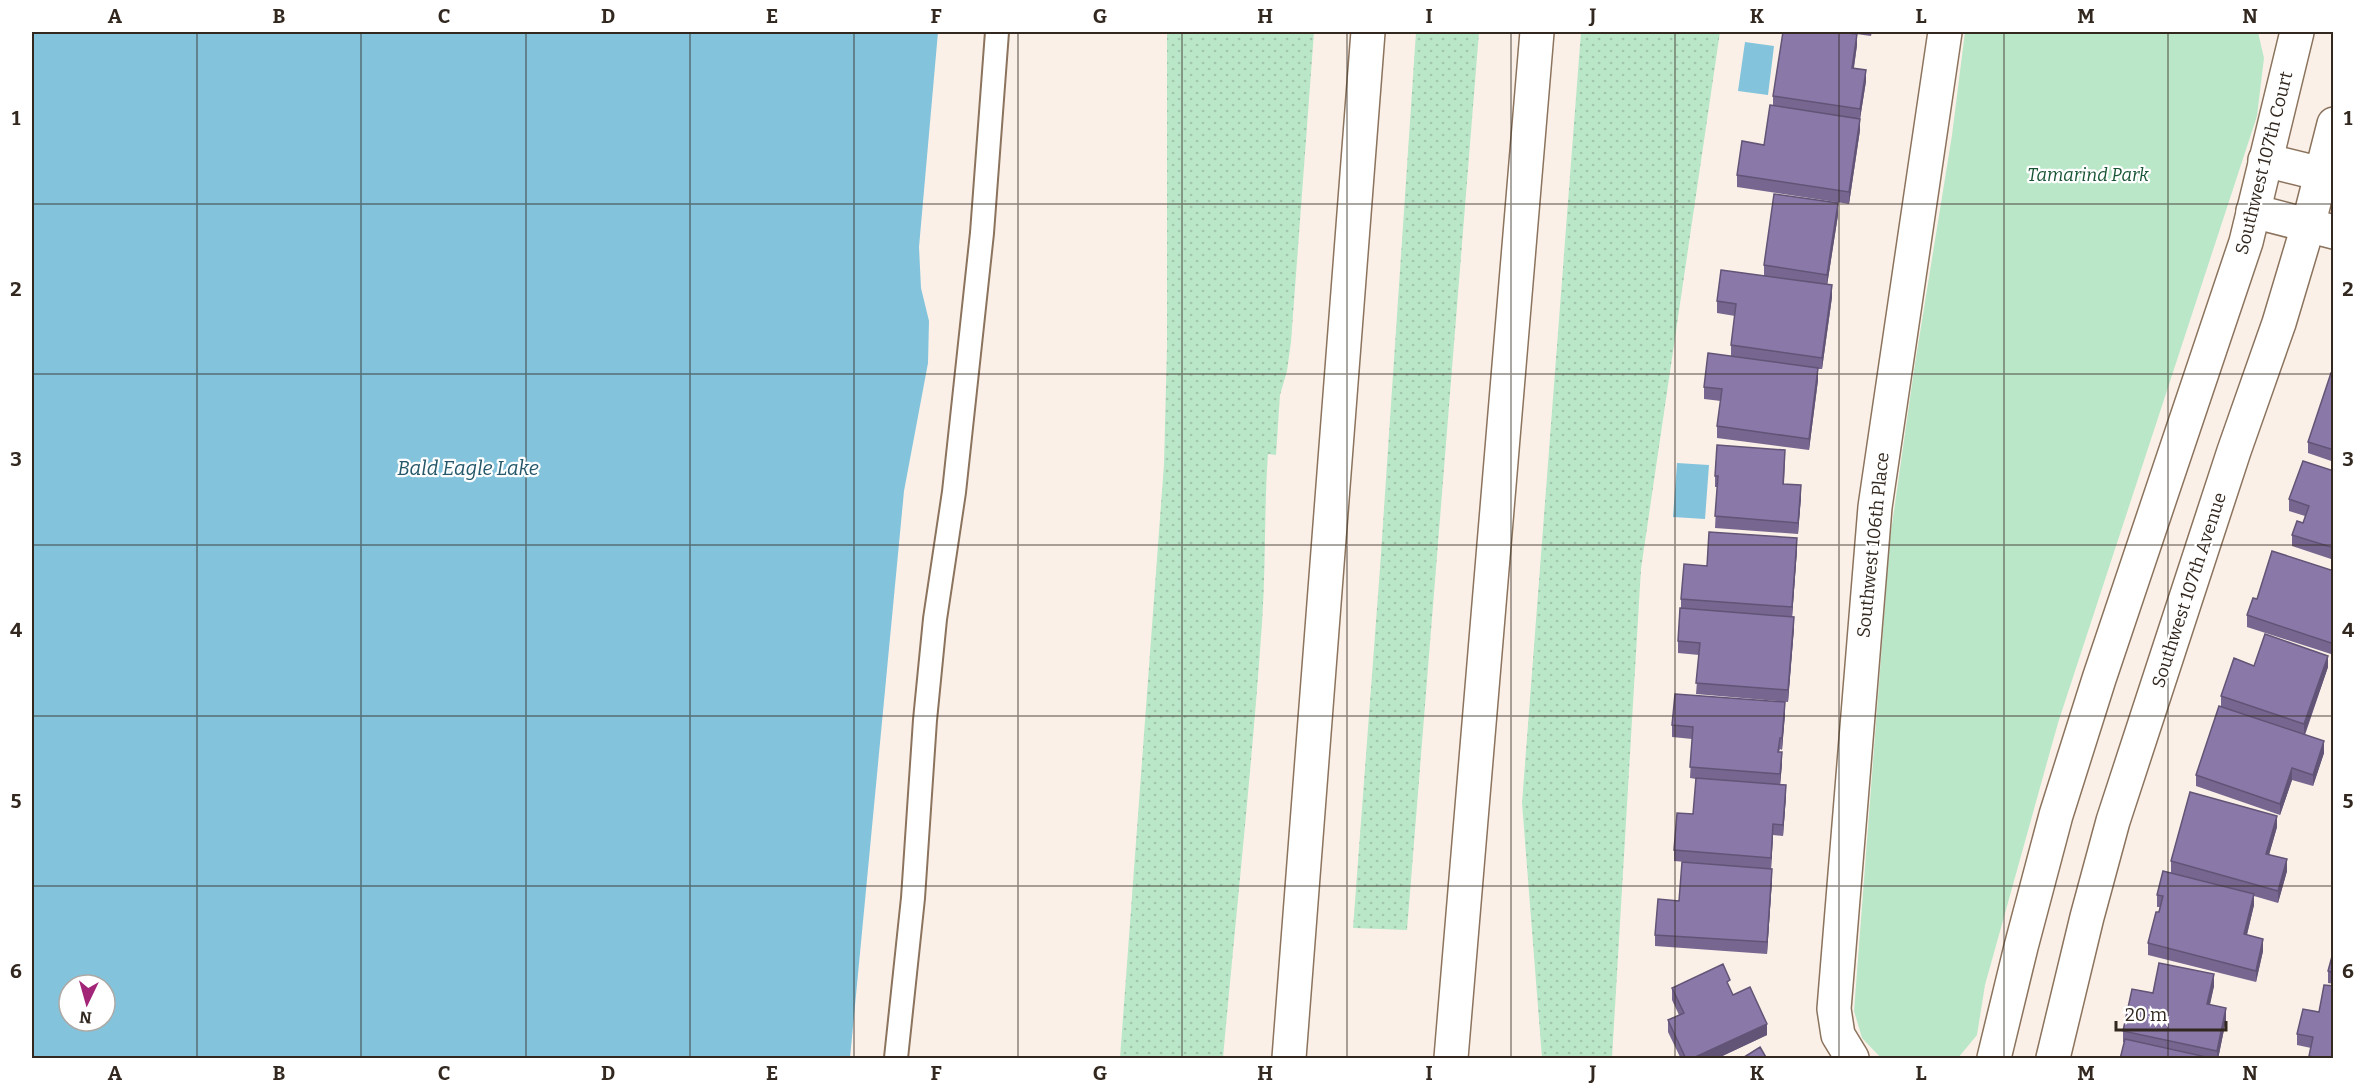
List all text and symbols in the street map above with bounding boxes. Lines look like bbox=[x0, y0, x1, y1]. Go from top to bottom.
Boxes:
text: A bbox=[108, 4, 123, 28]
text: B bbox=[273, 4, 286, 28]
text: C bbox=[438, 4, 450, 28]
text: D bbox=[601, 4, 615, 28]
text: E bbox=[766, 4, 778, 28]
text: F bbox=[930, 4, 942, 28]
text: G bbox=[1093, 4, 1107, 28]
text: H bbox=[1257, 4, 1273, 28]
text: I bbox=[1425, 4, 1433, 28]
text: J bbox=[1589, 4, 1597, 28]
text: K bbox=[1750, 4, 1765, 28]
text: L bbox=[1915, 4, 1927, 28]
text: M bbox=[2077, 4, 2095, 28]
text: N bbox=[2242, 4, 2258, 28]
street label: Southwest 107th Court bbox=[2231, 69, 2298, 257]
text: 1 bbox=[12, 106, 21, 130]
text: 1 bbox=[2344, 106, 2353, 130]
park label: Tamarind Park bbox=[2027, 164, 2149, 186]
text: 2 bbox=[10, 277, 22, 301]
text: 2 bbox=[2342, 277, 2354, 301]
text: 3 bbox=[10, 447, 22, 471]
text: 3 bbox=[2342, 447, 2354, 471]
street label: Southwest 106th Place bbox=[1852, 451, 1894, 639]
water label: Bald Eagle Lake bbox=[397, 456, 539, 480]
street label: Southwest 107th Avenue bbox=[2147, 490, 2231, 690]
text: 4 bbox=[10, 618, 22, 642]
text: 4 bbox=[2342, 618, 2354, 642]
text: 5 bbox=[11, 789, 22, 813]
text: 5 bbox=[2343, 789, 2354, 813]
text: 6 bbox=[10, 959, 22, 983]
text: 6 bbox=[2342, 959, 2354, 983]
north arrow bbox=[57, 973, 117, 1033]
scale bar bbox=[2116, 994, 2226, 1032]
text: 20 m bbox=[2125, 1004, 2167, 1026]
text: N bbox=[79, 1007, 93, 1027]
text: A bbox=[108, 1061, 123, 1085]
text: B bbox=[273, 1061, 286, 1085]
text: C bbox=[438, 1061, 450, 1085]
text: D bbox=[601, 1061, 615, 1085]
text: E bbox=[766, 1061, 778, 1085]
text: F bbox=[930, 1061, 942, 1085]
text: G bbox=[1093, 1061, 1107, 1085]
text: H bbox=[1257, 1061, 1273, 1085]
text: I bbox=[1425, 1061, 1433, 1085]
text: J bbox=[1589, 1061, 1597, 1085]
text: K bbox=[1750, 1061, 1765, 1085]
text: L bbox=[1915, 1061, 1927, 1085]
text: M bbox=[2077, 1061, 2095, 1085]
text: N bbox=[2242, 1061, 2258, 1085]

